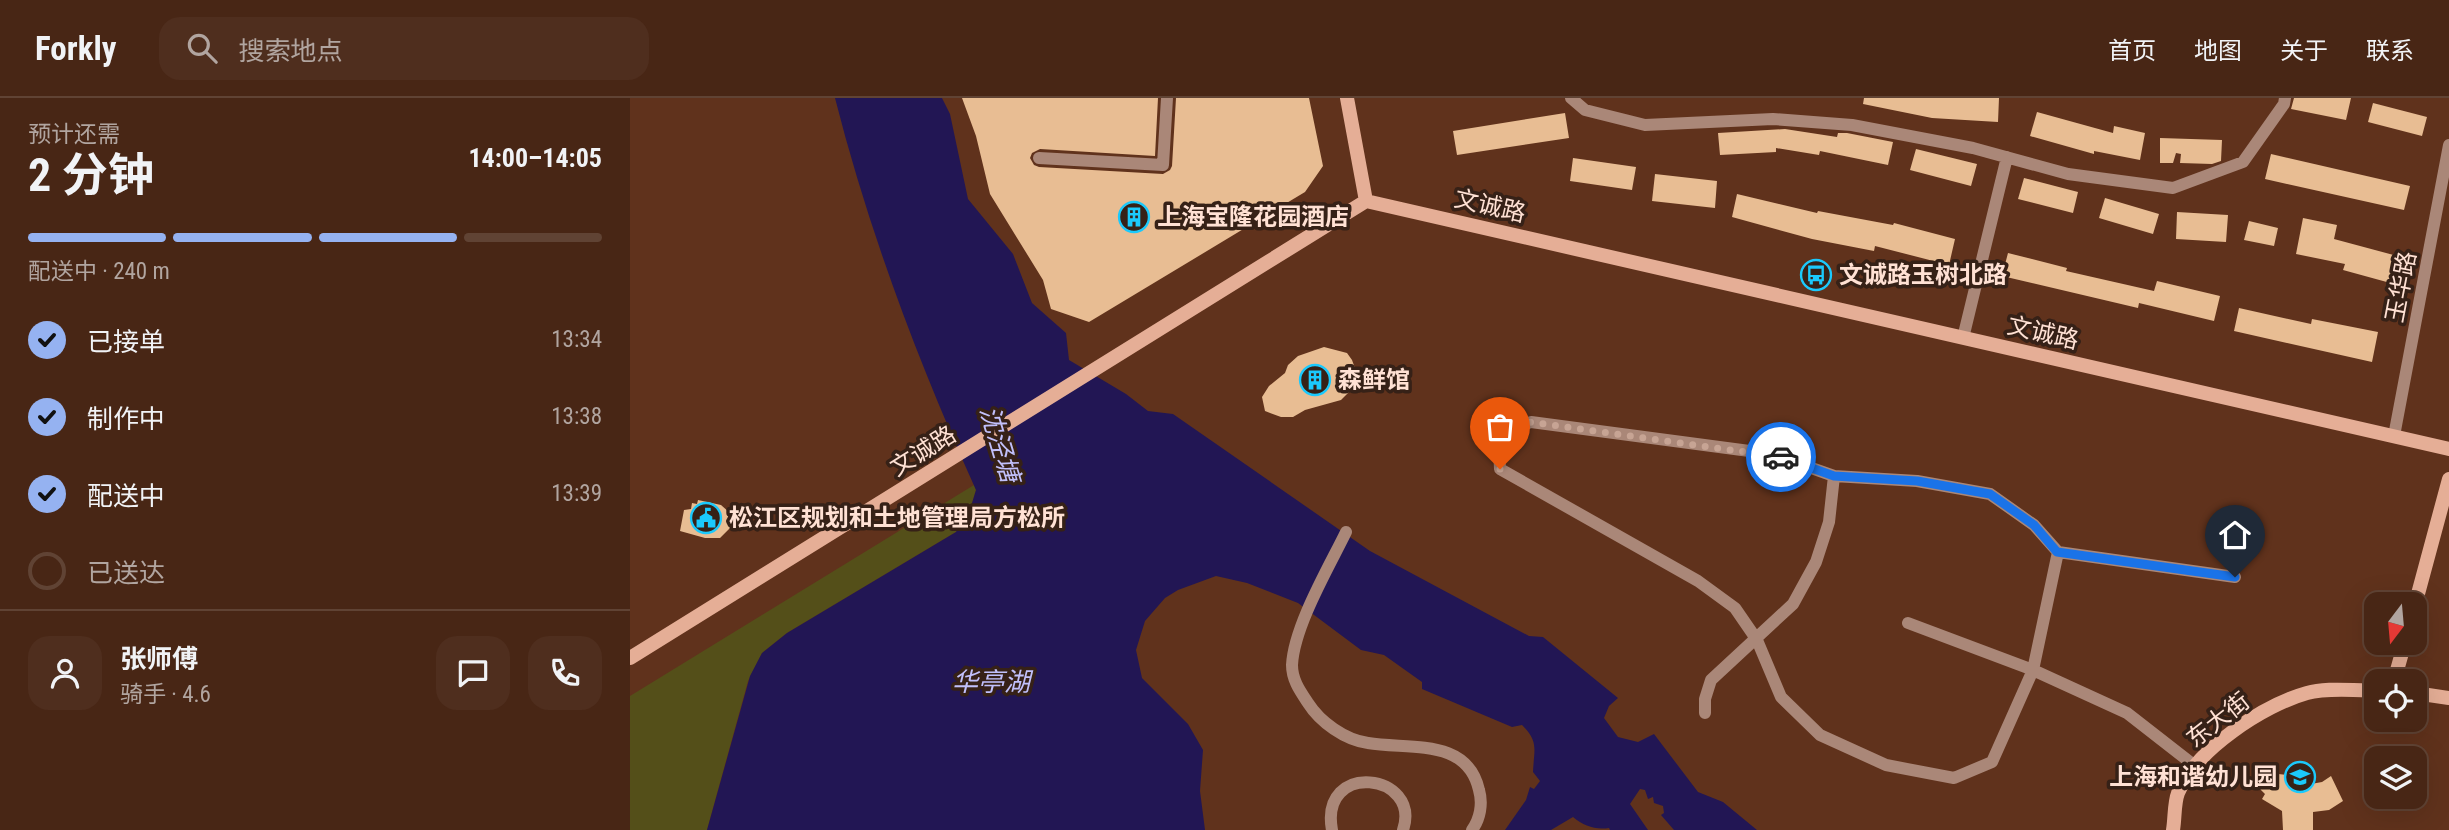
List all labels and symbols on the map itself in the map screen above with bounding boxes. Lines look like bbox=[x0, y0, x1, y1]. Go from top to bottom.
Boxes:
street label: 文诚路 bbox=[1452, 184, 1528, 228]
building icon: 上海宝隆花园酒店 bbox=[1117, 200, 1151, 234]
place label: 上海宝隆花园酒店 bbox=[1157, 203, 1349, 231]
street label: 玉华路 bbox=[2380, 249, 2422, 325]
bus stop icon: 文诚路玉树北路 bbox=[1799, 258, 1833, 292]
place label: 文诚路玉树北路 bbox=[1839, 261, 2007, 289]
street label: 文诚路 bbox=[2005, 311, 2081, 355]
building icon: 森鲜馆 bbox=[1298, 363, 1332, 397]
place label: 森鲜馆 bbox=[1338, 366, 1410, 394]
pin bbox=[1470, 397, 1530, 469]
water label: 沈泾塘 bbox=[974, 402, 1027, 489]
street label: 文诚路 bbox=[885, 420, 961, 482]
courier bbox=[1746, 422, 1816, 492]
public building icon: 松江区规划和土地管理局方松所 bbox=[689, 501, 723, 535]
place label: 松江区规划和土地管理局方松所 bbox=[729, 504, 1065, 532]
pin bbox=[2205, 505, 2265, 577]
north arrow bbox=[2364, 592, 2427, 654]
water label: 华亭湖 bbox=[952, 667, 1034, 697]
street label: 东大街 bbox=[2181, 687, 2255, 753]
school or university icon: 上海和谐幼儿园 bbox=[2283, 760, 2317, 794]
place label: 上海和谐幼儿园 bbox=[2109, 763, 2277, 791]

